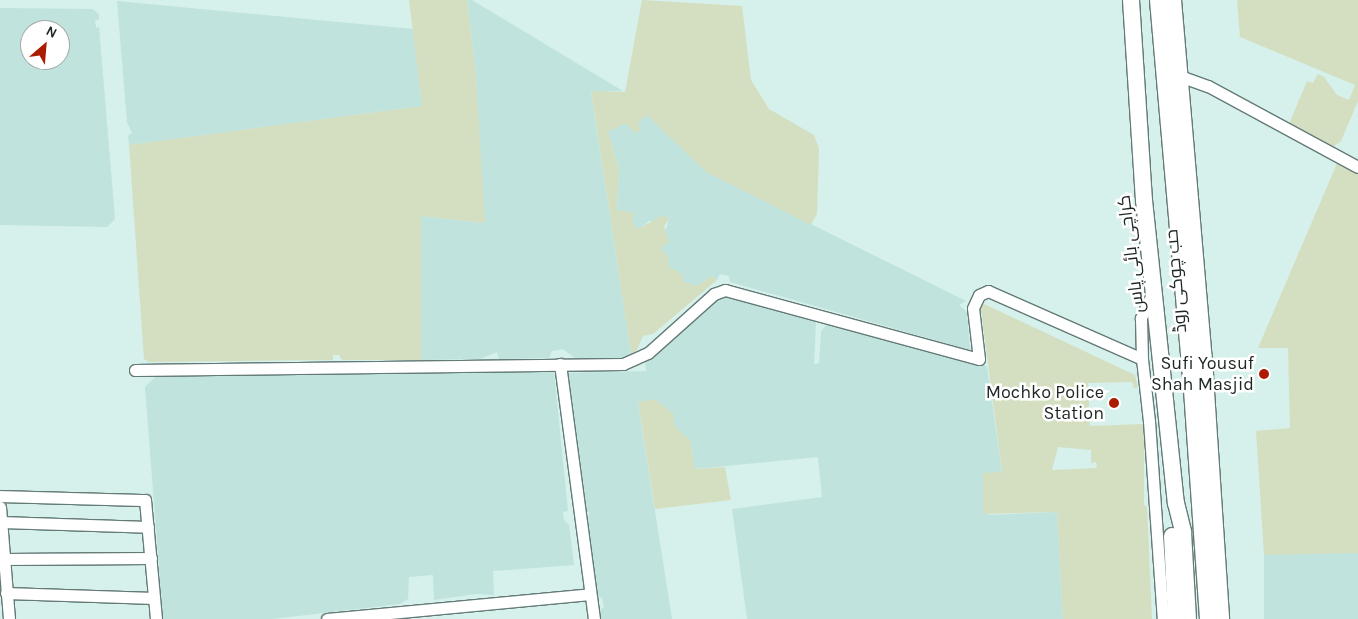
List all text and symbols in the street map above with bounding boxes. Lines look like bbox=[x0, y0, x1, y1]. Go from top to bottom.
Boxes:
north arrow bbox=[20, 20, 70, 70]
text: N bbox=[43, 22, 60, 42]
street label: کراچی بائی پاس bbox=[1113, 194, 1149, 314]
street label: حب چوکی روڈ bbox=[1161, 228, 1191, 334]
place label: Sufi Yousuf Shah Masjid bbox=[1151, 353, 1254, 396]
marker: Sufi Yousuf Shah Masjid bbox=[1258, 368, 1270, 380]
place label: Mochko Police Station bbox=[986, 382, 1104, 424]
marker: Mochko Police Station bbox=[1108, 397, 1120, 409]

